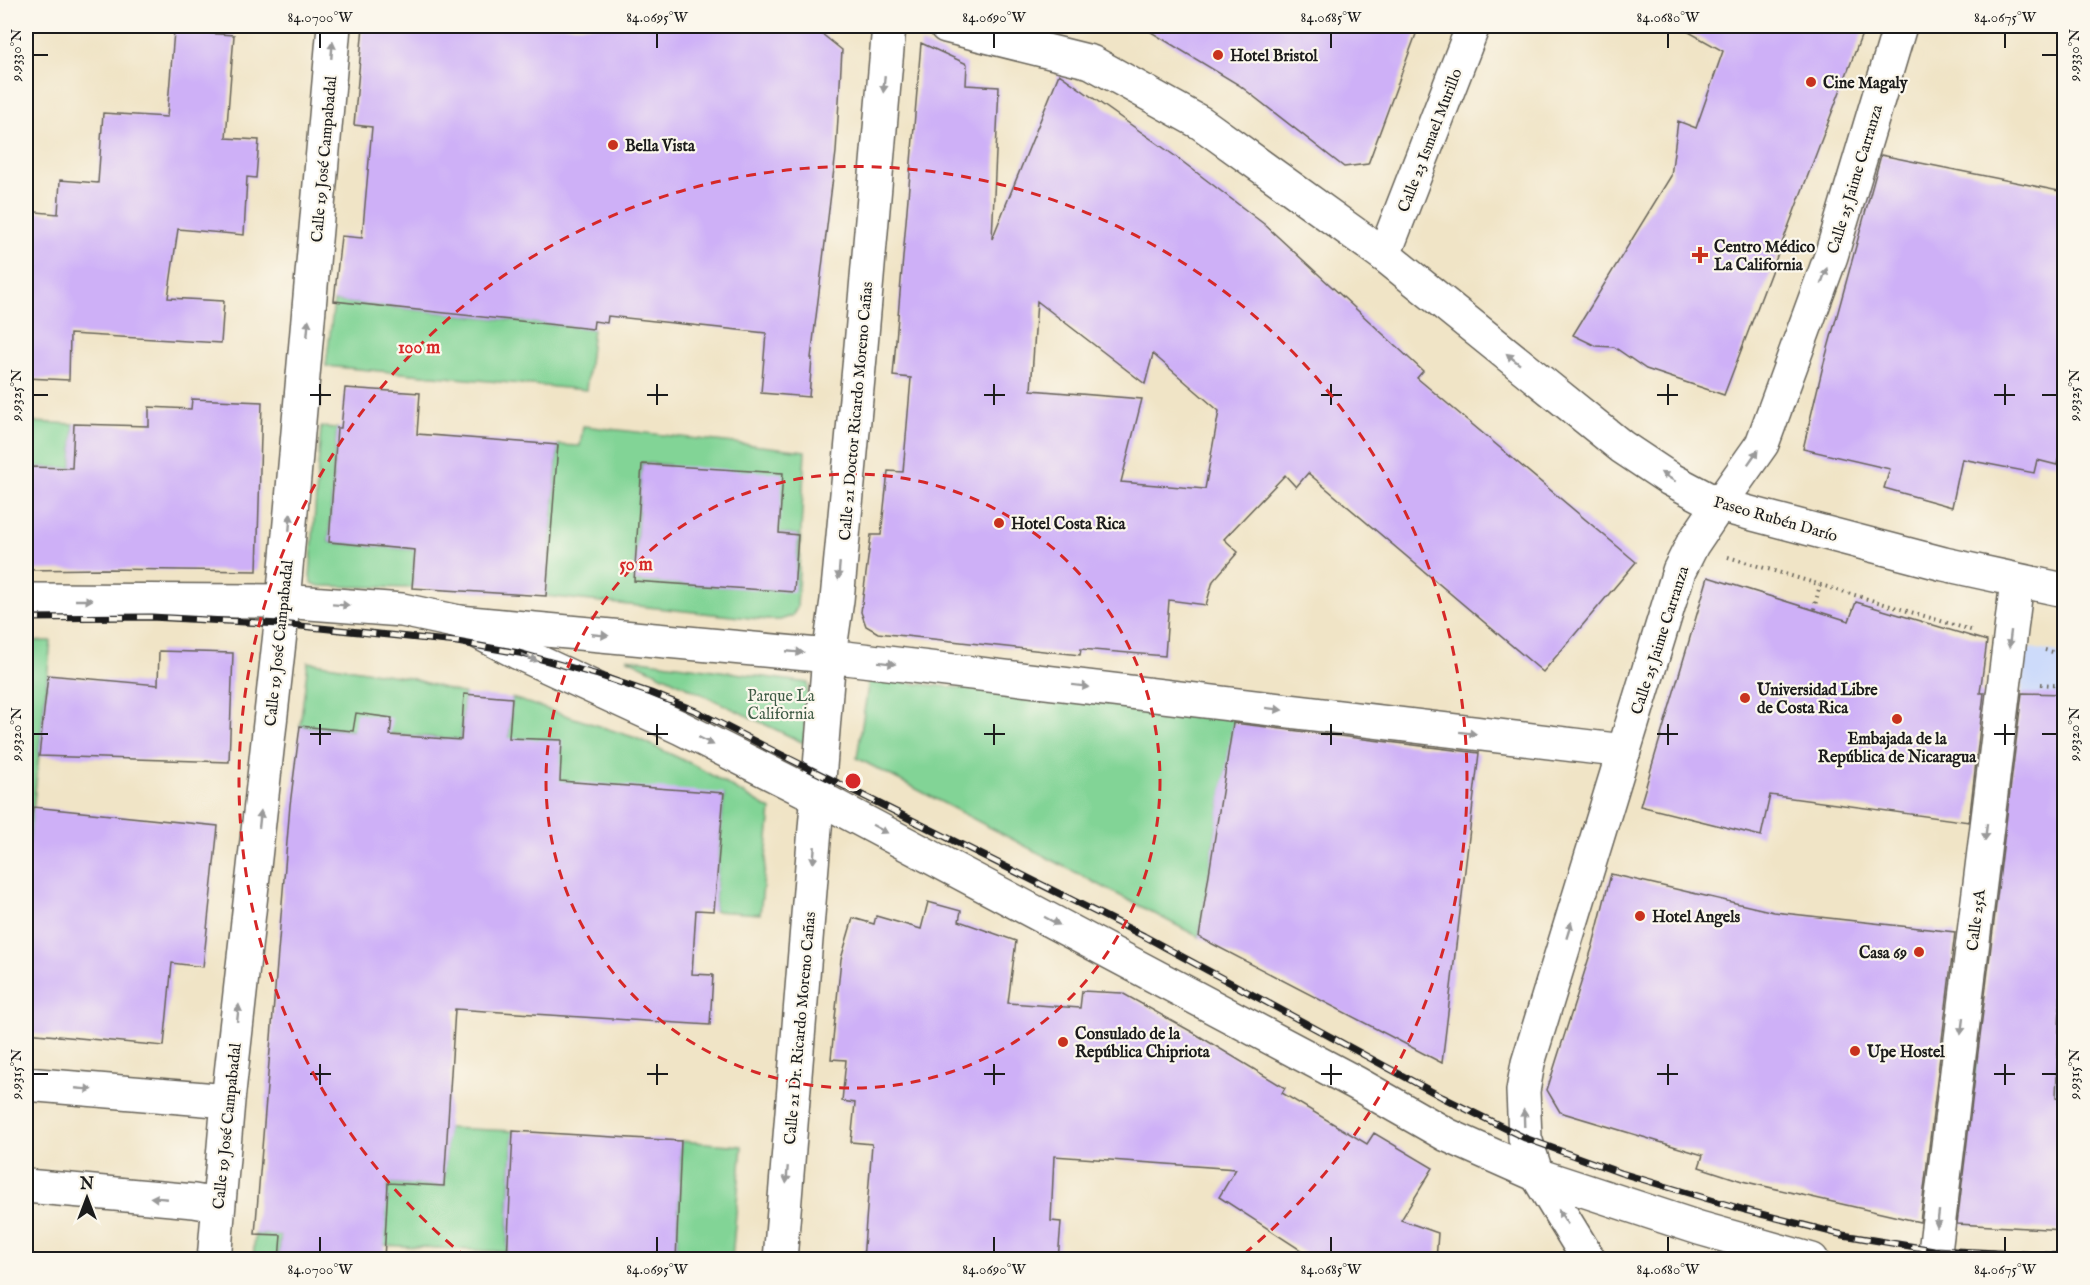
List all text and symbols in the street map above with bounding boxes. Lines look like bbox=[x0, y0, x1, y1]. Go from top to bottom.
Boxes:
text: 84.0700°W bbox=[288, 8, 353, 27]
text: 84.0695°W bbox=[626, 8, 688, 27]
text: 84.0690°W bbox=[962, 8, 1026, 27]
text: 84.0685°W bbox=[1301, 8, 1362, 27]
text: 84.0680°W bbox=[1637, 8, 1700, 27]
text: 84.0675°W bbox=[1974, 8, 2037, 27]
text: 9.9330°N bbox=[7, 29, 26, 82]
text: 9.9330°N bbox=[2065, 29, 2084, 82]
one-way arrow bbox=[327, 40, 337, 59]
place label: Hotel Bristol bbox=[1230, 47, 1318, 67]
marker: Hotel Bristol bbox=[1211, 48, 1225, 62]
street label: Calle 23 Ismael Murillo bbox=[1394, 66, 1468, 215]
street label: Calle 19 José Campabadal bbox=[308, 74, 342, 243]
one-way arrow bbox=[879, 74, 889, 93]
place label: Cine Magaly bbox=[1823, 74, 1909, 94]
marker: Cine Magaly bbox=[1804, 75, 1818, 89]
street label: Calle 25 Jaime Carranza bbox=[1824, 103, 1888, 257]
place label: Bella Vista bbox=[625, 137, 696, 157]
marker: Bella Vista bbox=[606, 138, 620, 152]
place label: Centro Médico La California bbox=[1714, 238, 1816, 276]
marker: Centro Médico La California bbox=[1691, 246, 1709, 264]
one-way arrow bbox=[1819, 267, 1829, 285]
street label: Calle 21 Doctor Ricardo Moreno Cañas bbox=[836, 280, 878, 542]
one-way arrow bbox=[303, 318, 313, 337]
text: 100 m bbox=[398, 337, 440, 360]
one-way arrow bbox=[1506, 353, 1521, 366]
text: 9.9325°N bbox=[7, 369, 26, 422]
text: 9.9325°N bbox=[2065, 369, 2084, 422]
one-way arrow bbox=[1747, 449, 1758, 465]
one-way arrow bbox=[1660, 471, 1676, 482]
street label: Paseo Rubén Darío bbox=[1711, 493, 1840, 547]
one-way arrow bbox=[285, 512, 295, 531]
place label: Hotel Costa Rica bbox=[1011, 515, 1127, 535]
marker: Hotel Costa Rica bbox=[992, 516, 1006, 530]
text: 50 m bbox=[619, 554, 653, 577]
street label: Calle 19 José Campabadal bbox=[261, 558, 299, 727]
one-way arrow bbox=[834, 561, 844, 580]
street label: Calle 25 Jaime Carranza bbox=[1627, 564, 1694, 717]
one-way arrow bbox=[74, 595, 93, 605]
one-way arrow bbox=[332, 600, 351, 610]
one-way arrow bbox=[2005, 629, 2015, 648]
one-way arrow bbox=[591, 630, 610, 640]
one-way arrow bbox=[785, 647, 804, 657]
one-way arrow bbox=[521, 653, 538, 662]
one-way arrow bbox=[878, 658, 897, 667]
one-way arrow bbox=[1071, 681, 1090, 691]
place label: Universidad Libre de Costa Rica bbox=[1756, 681, 1878, 719]
park label: Parque La California bbox=[747, 687, 815, 725]
marker: Universidad Libre de Costa Rica bbox=[1738, 691, 1752, 705]
one-way arrow bbox=[1265, 704, 1284, 714]
text: 9.9320°N bbox=[7, 707, 26, 762]
text: 9.9320°N bbox=[2065, 707, 2084, 762]
marker: Embajada de la República de Nicaragua bbox=[1890, 712, 1904, 726]
one-way arrow bbox=[1459, 728, 1478, 737]
place label: Embajada de la República de Nicaragua bbox=[1818, 730, 1977, 768]
one-way arrow bbox=[698, 736, 715, 746]
centre of rings bbox=[843, 771, 863, 791]
one-way arrow bbox=[255, 810, 264, 829]
one-way arrow bbox=[1981, 823, 1991, 842]
one-way arrow bbox=[871, 825, 888, 834]
one-way arrow bbox=[809, 846, 818, 865]
street label: Calle 25A bbox=[1963, 887, 1991, 952]
place label: Hotel Angels bbox=[1652, 908, 1741, 928]
marker: Hotel Angels bbox=[1633, 909, 1647, 923]
street label: Calle 21 Dr. Ricardo Moreno Cañas bbox=[781, 911, 821, 1145]
one-way arrow bbox=[1044, 916, 1061, 926]
one-way arrow bbox=[1565, 921, 1574, 939]
place label: Casa 69 bbox=[1859, 944, 1907, 964]
marker: Casa 69 bbox=[1912, 945, 1926, 959]
one-way arrow bbox=[233, 1004, 243, 1023]
one-way arrow bbox=[1957, 1016, 1967, 1035]
place label: Consulado de la República Chipriota bbox=[1075, 1025, 1211, 1063]
marker: Consulado de la República Chipriota bbox=[1056, 1035, 1070, 1049]
street label: Calle 19 José Campabadal bbox=[209, 1041, 247, 1210]
place label: Upe Hostel bbox=[1866, 1043, 1945, 1063]
marker: Upe Hostel bbox=[1848, 1044, 1862, 1058]
text: 9.9315°N bbox=[7, 1049, 26, 1100]
text: 9.9315°N bbox=[2065, 1049, 2084, 1100]
one-way arrow bbox=[74, 1084, 93, 1094]
one-way arrow bbox=[1520, 1108, 1529, 1127]
one-way arrow bbox=[782, 1166, 792, 1185]
north arrow bbox=[57, 1168, 117, 1228]
text: N bbox=[79, 1175, 94, 1195]
one-way arrow bbox=[150, 1193, 169, 1203]
one-way arrow bbox=[1557, 1209, 1568, 1225]
one-way arrow bbox=[1933, 1210, 1943, 1229]
text: 84.0700°W bbox=[288, 1260, 353, 1279]
text: 84.0695°W bbox=[626, 1260, 688, 1279]
text: 84.0690°W bbox=[962, 1260, 1026, 1279]
text: 84.0685°W bbox=[1301, 1260, 1362, 1279]
text: 84.0680°W bbox=[1637, 1260, 1700, 1279]
text: 84.0675°W bbox=[1974, 1260, 2037, 1279]

